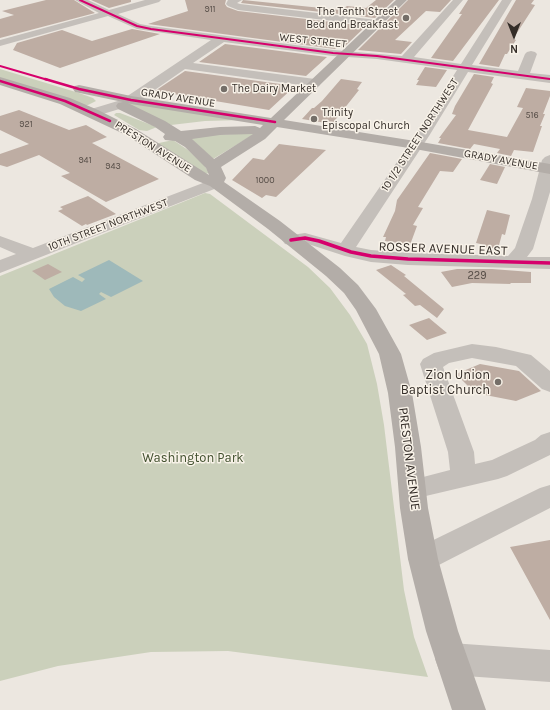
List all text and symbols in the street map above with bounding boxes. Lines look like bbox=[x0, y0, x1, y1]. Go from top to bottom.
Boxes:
house number: 911 bbox=[204, 4, 216, 14]
place label: The Tenth Street Bed and Breakfast bbox=[306, 5, 398, 31]
marker: The Tenth Street Bed and Breakfast bbox=[401, 13, 411, 23]
north arrow bbox=[494, 16, 534, 56]
street label: WEST STREET bbox=[279, 31, 347, 51]
text: N bbox=[510, 42, 518, 55]
street label: 10 1/2 STREET NORTHWEST bbox=[379, 76, 461, 194]
place label: The Dairy Market bbox=[232, 82, 316, 96]
marker: The Dairy Market bbox=[219, 84, 229, 94]
street label: GRADY AVENUE bbox=[140, 86, 216, 110]
place label: Trinity Episcopal Church bbox=[322, 106, 410, 132]
house number: 516 bbox=[525, 110, 539, 120]
marker: Trinity Episcopal Church bbox=[309, 114, 319, 124]
street label: PRESTON AVENUE bbox=[112, 118, 194, 176]
house number: 921 bbox=[19, 119, 33, 129]
street label: GRADY AVENUE bbox=[463, 147, 539, 173]
house number: 941 bbox=[78, 155, 92, 165]
house number: 943 bbox=[105, 161, 121, 171]
house number: 1000 bbox=[256, 175, 274, 185]
street label: 10TH STREET NORTHWEST bbox=[46, 196, 170, 254]
street label: ROSSER AVENUE EAST bbox=[378, 239, 508, 259]
house number: 229 bbox=[467, 269, 487, 283]
place label: Zion Union Baptist Church bbox=[401, 367, 490, 398]
marker: Zion Union Baptist Church bbox=[493, 377, 503, 387]
street label: PRESTON AVENUE bbox=[395, 407, 423, 511]
park label: Washington Park bbox=[142, 450, 244, 466]

